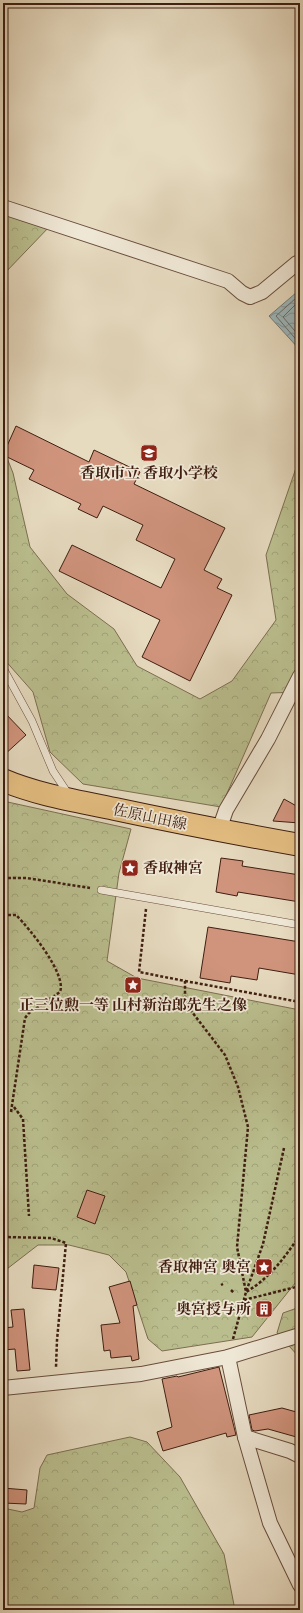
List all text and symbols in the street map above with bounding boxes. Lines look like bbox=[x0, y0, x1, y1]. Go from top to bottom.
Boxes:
school or university icon: 香取市立 香取小学校 bbox=[139, 443, 159, 463]
place label: 香取市立 香取小学校 bbox=[80, 464, 218, 482]
street label: 佐原山田線 bbox=[111, 800, 189, 834]
place icon: 香取神宮 bbox=[120, 858, 140, 878]
place label: 香取神宮 bbox=[143, 859, 203, 877]
place icon: 正三位勲一等 山村新治郎先生之像 bbox=[123, 975, 143, 995]
place label: 正三位勲一等 山村新治郎先生之像 bbox=[19, 996, 247, 1014]
place icon: 香取神宮 奥宮 bbox=[254, 1257, 274, 1277]
place label: 香取神宮 奥宮 bbox=[158, 1258, 251, 1276]
building icon: 奥宮授与所 bbox=[254, 1299, 274, 1319]
place label: 奥宮授与所 bbox=[176, 1300, 251, 1318]

